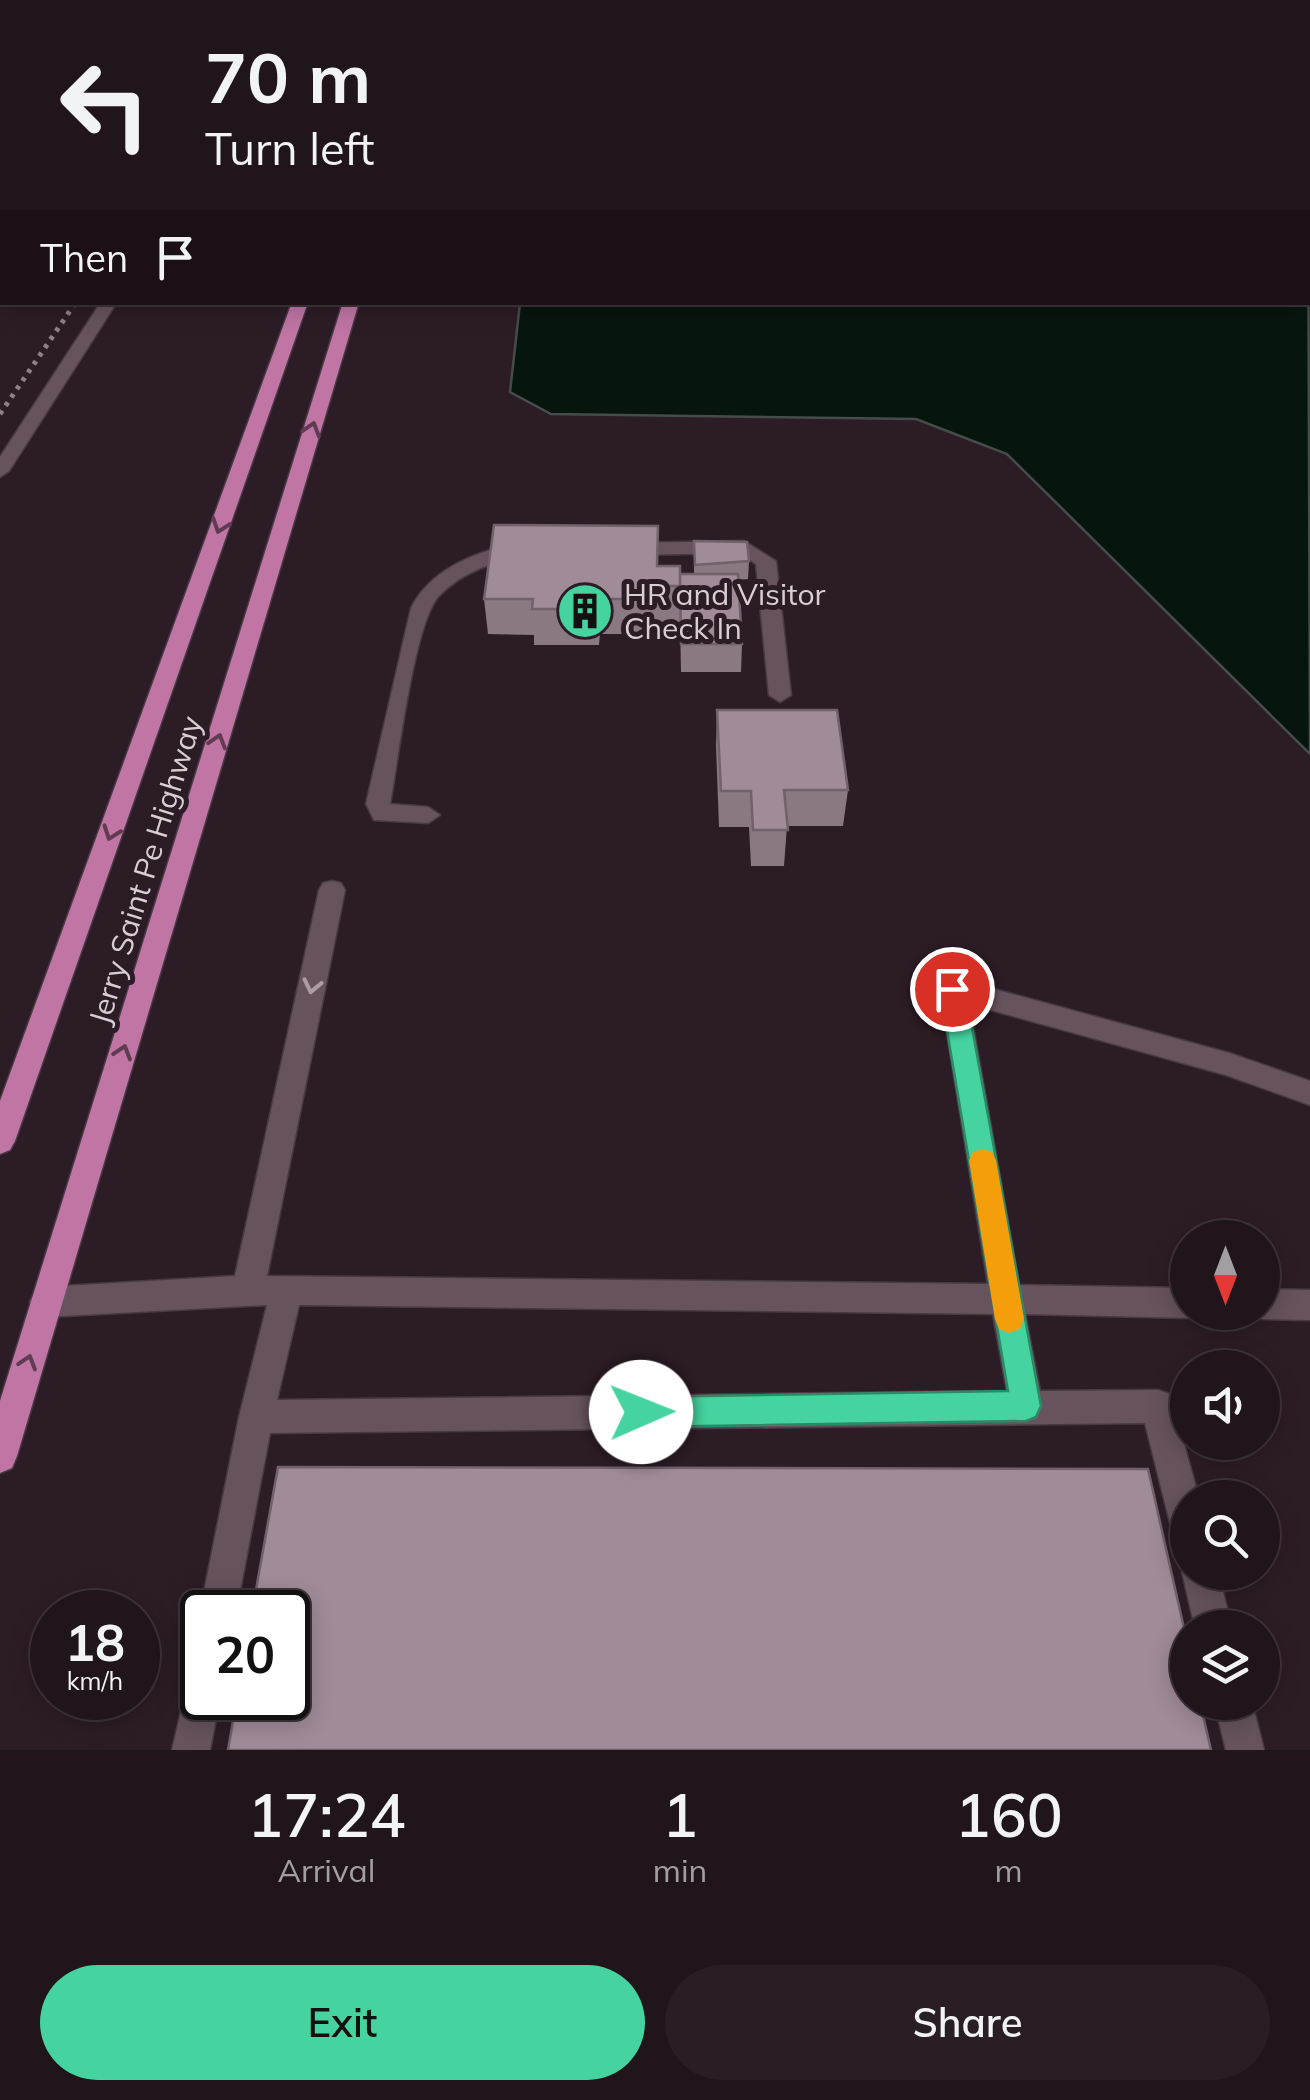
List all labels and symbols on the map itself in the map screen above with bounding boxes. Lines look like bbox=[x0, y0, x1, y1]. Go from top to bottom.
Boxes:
one-way arrow bbox=[300, 422, 321, 439]
one-way arrow bbox=[212, 517, 232, 534]
place label: HR and Visitor Check In bbox=[624, 575, 826, 647]
building icon: HR and Visitor Check In bbox=[555, 581, 615, 641]
street label: Jerry Saint Pe Highway bbox=[80, 711, 210, 1029]
one-way arrow bbox=[206, 733, 227, 750]
one-way arrow bbox=[102, 823, 123, 840]
pin bbox=[910, 947, 995, 1032]
one-way arrow bbox=[302, 977, 323, 994]
one-way arrow bbox=[112, 1044, 132, 1061]
north arrow bbox=[1170, 1220, 1280, 1330]
one-way arrow bbox=[16, 1354, 37, 1371]
position arrow bbox=[589, 1360, 693, 1464]
speed limit sign: 20 bbox=[180, 1590, 310, 1720]

